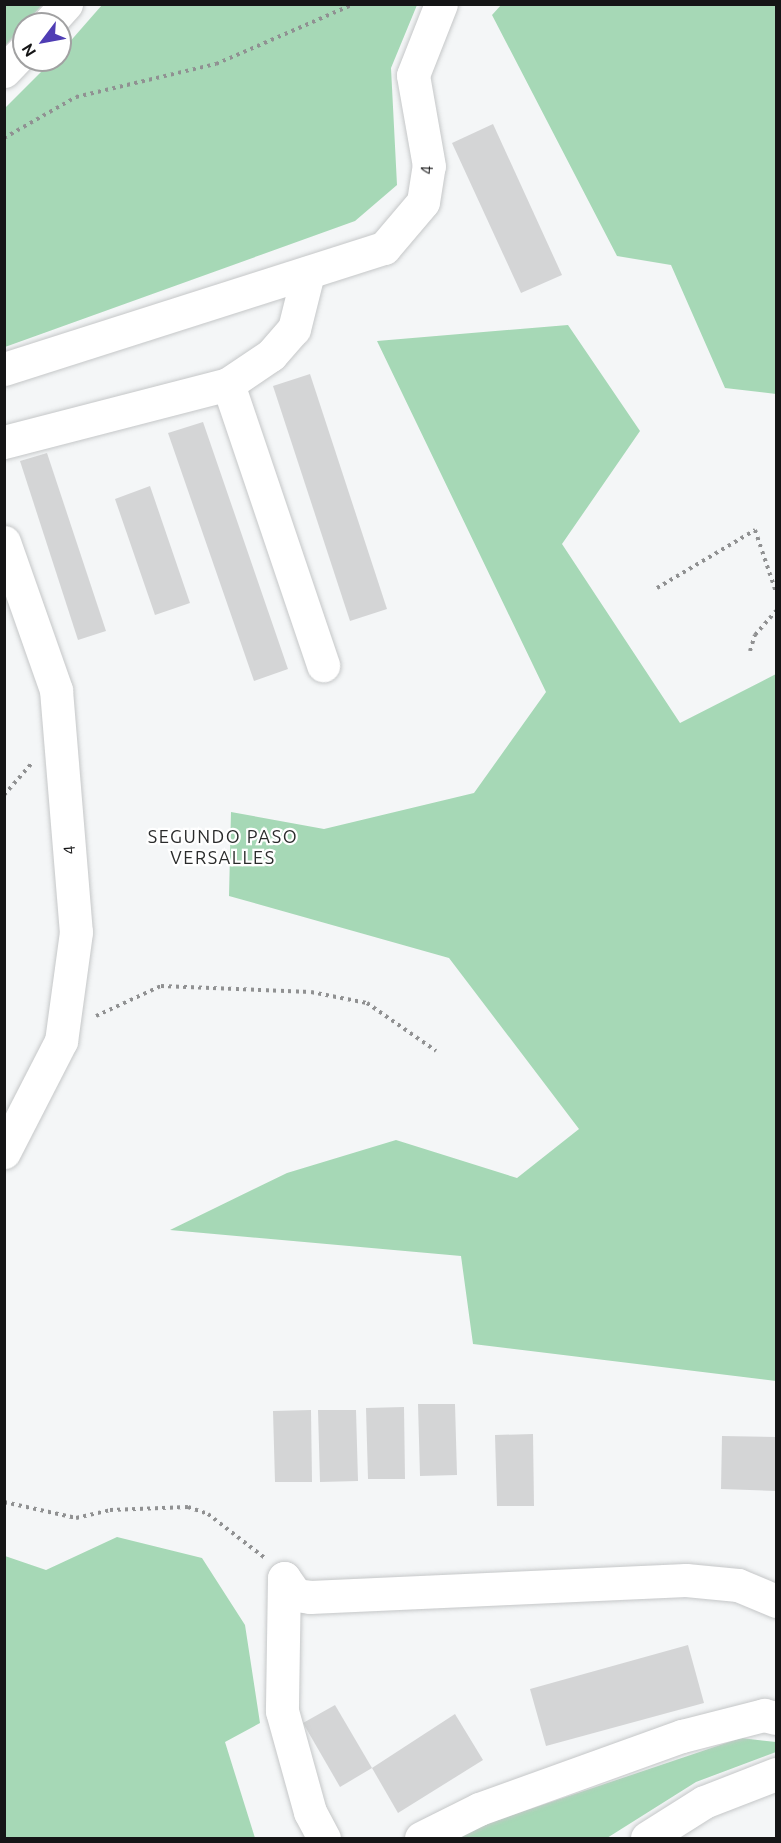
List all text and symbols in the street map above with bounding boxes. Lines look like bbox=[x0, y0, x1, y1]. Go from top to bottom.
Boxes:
north arrow bbox=[12, 12, 72, 72]
text: N bbox=[18, 41, 39, 60]
street label: 4 bbox=[417, 165, 437, 175]
district label: SEGUNDO PASO VERSALLES bbox=[148, 826, 298, 868]
street label: 4 bbox=[59, 845, 79, 855]

